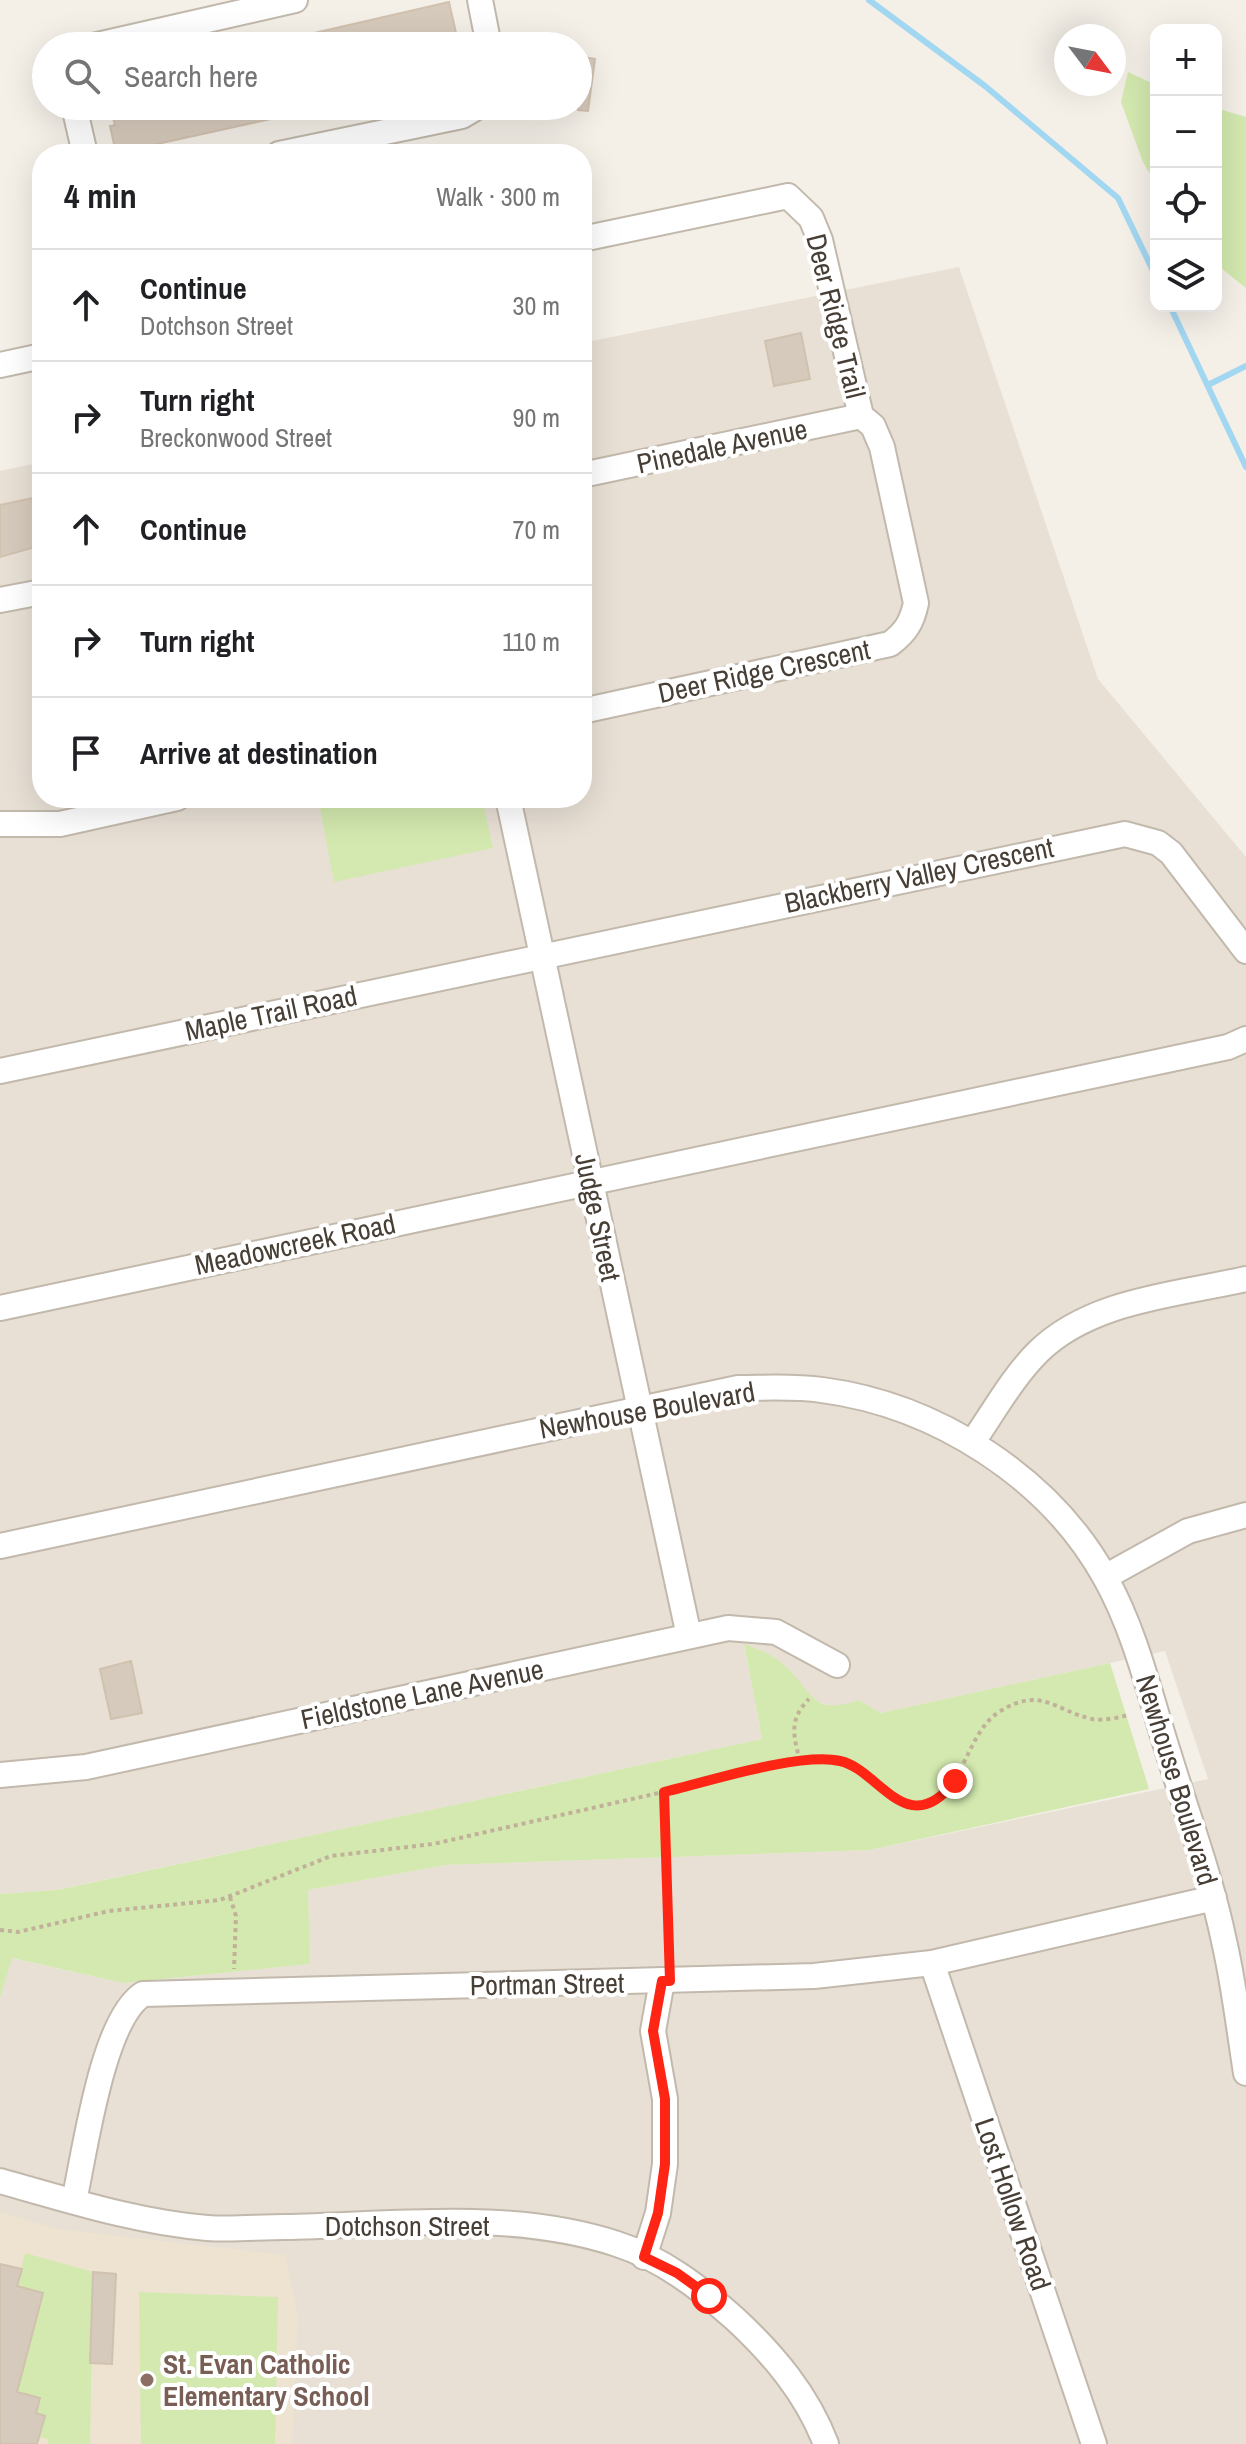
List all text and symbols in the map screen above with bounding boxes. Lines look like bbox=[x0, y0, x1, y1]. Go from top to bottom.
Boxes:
north arrow bbox=[1054, 24, 1126, 96]
map controls bbox=[1150, 24, 1222, 312]
button: + bbox=[1150, 24, 1222, 96]
search box bbox=[32, 32, 592, 120]
icon: search bbox=[60, 54, 104, 98]
text: Search here bbox=[124, 56, 258, 96]
button: − bbox=[1150, 96, 1222, 168]
button: locate bbox=[1150, 168, 1222, 240]
text: 4 min bbox=[64, 173, 137, 219]
text: Walk · 300 m bbox=[436, 179, 560, 214]
street label: Deer Ridge Trail bbox=[797, 230, 875, 402]
button: layers bbox=[1150, 240, 1222, 312]
text: Continue bbox=[140, 268, 247, 308]
icon: ahead bbox=[64, 283, 108, 327]
text: 30 m bbox=[513, 288, 560, 323]
text: Dotchson Street bbox=[140, 308, 293, 343]
text: Turn right bbox=[140, 380, 254, 420]
icon: right bbox=[64, 395, 108, 439]
text: 90 m bbox=[513, 400, 560, 435]
street label: Pinedale Avenue bbox=[633, 409, 811, 483]
text: Breckonwood Street bbox=[140, 420, 332, 455]
icon: ahead bbox=[64, 507, 108, 551]
text: Continue bbox=[140, 509, 247, 549]
text: 70 m bbox=[513, 512, 560, 547]
icon: right bbox=[64, 619, 108, 663]
text: Turn right bbox=[140, 621, 254, 661]
text: 110 m bbox=[502, 624, 560, 659]
street label: Deer Ridge Crescent bbox=[655, 630, 873, 712]
icon: arrive bbox=[64, 731, 108, 775]
text: Arrive at destination bbox=[140, 733, 378, 773]
street label: Blackberry Valley Crescent bbox=[781, 828, 1057, 922]
street label: Maple Trail Road bbox=[182, 976, 360, 1050]
street label: Judge Street bbox=[566, 1149, 630, 1285]
street label: Meadowcreek Road bbox=[191, 1204, 399, 1284]
street label: Newhouse Boulevard bbox=[536, 1372, 758, 1448]
street label: Fieldstone Lane Avenue bbox=[297, 1650, 547, 1738]
street label: Newhouse Boulevard bbox=[1127, 1670, 1227, 1890]
route end bbox=[937, 1763, 973, 1799]
street label: Portman Street bbox=[469, 1964, 625, 2004]
street label: Lost Hollow Road bbox=[966, 2113, 1060, 2295]
street label: Dotchson Street bbox=[325, 2207, 489, 2245]
route start bbox=[691, 2278, 727, 2314]
place label: St. Evan Catholic Elementary School bbox=[163, 2345, 370, 2415]
marker: St. Evan Catholic Elementary School bbox=[138, 2371, 156, 2389]

